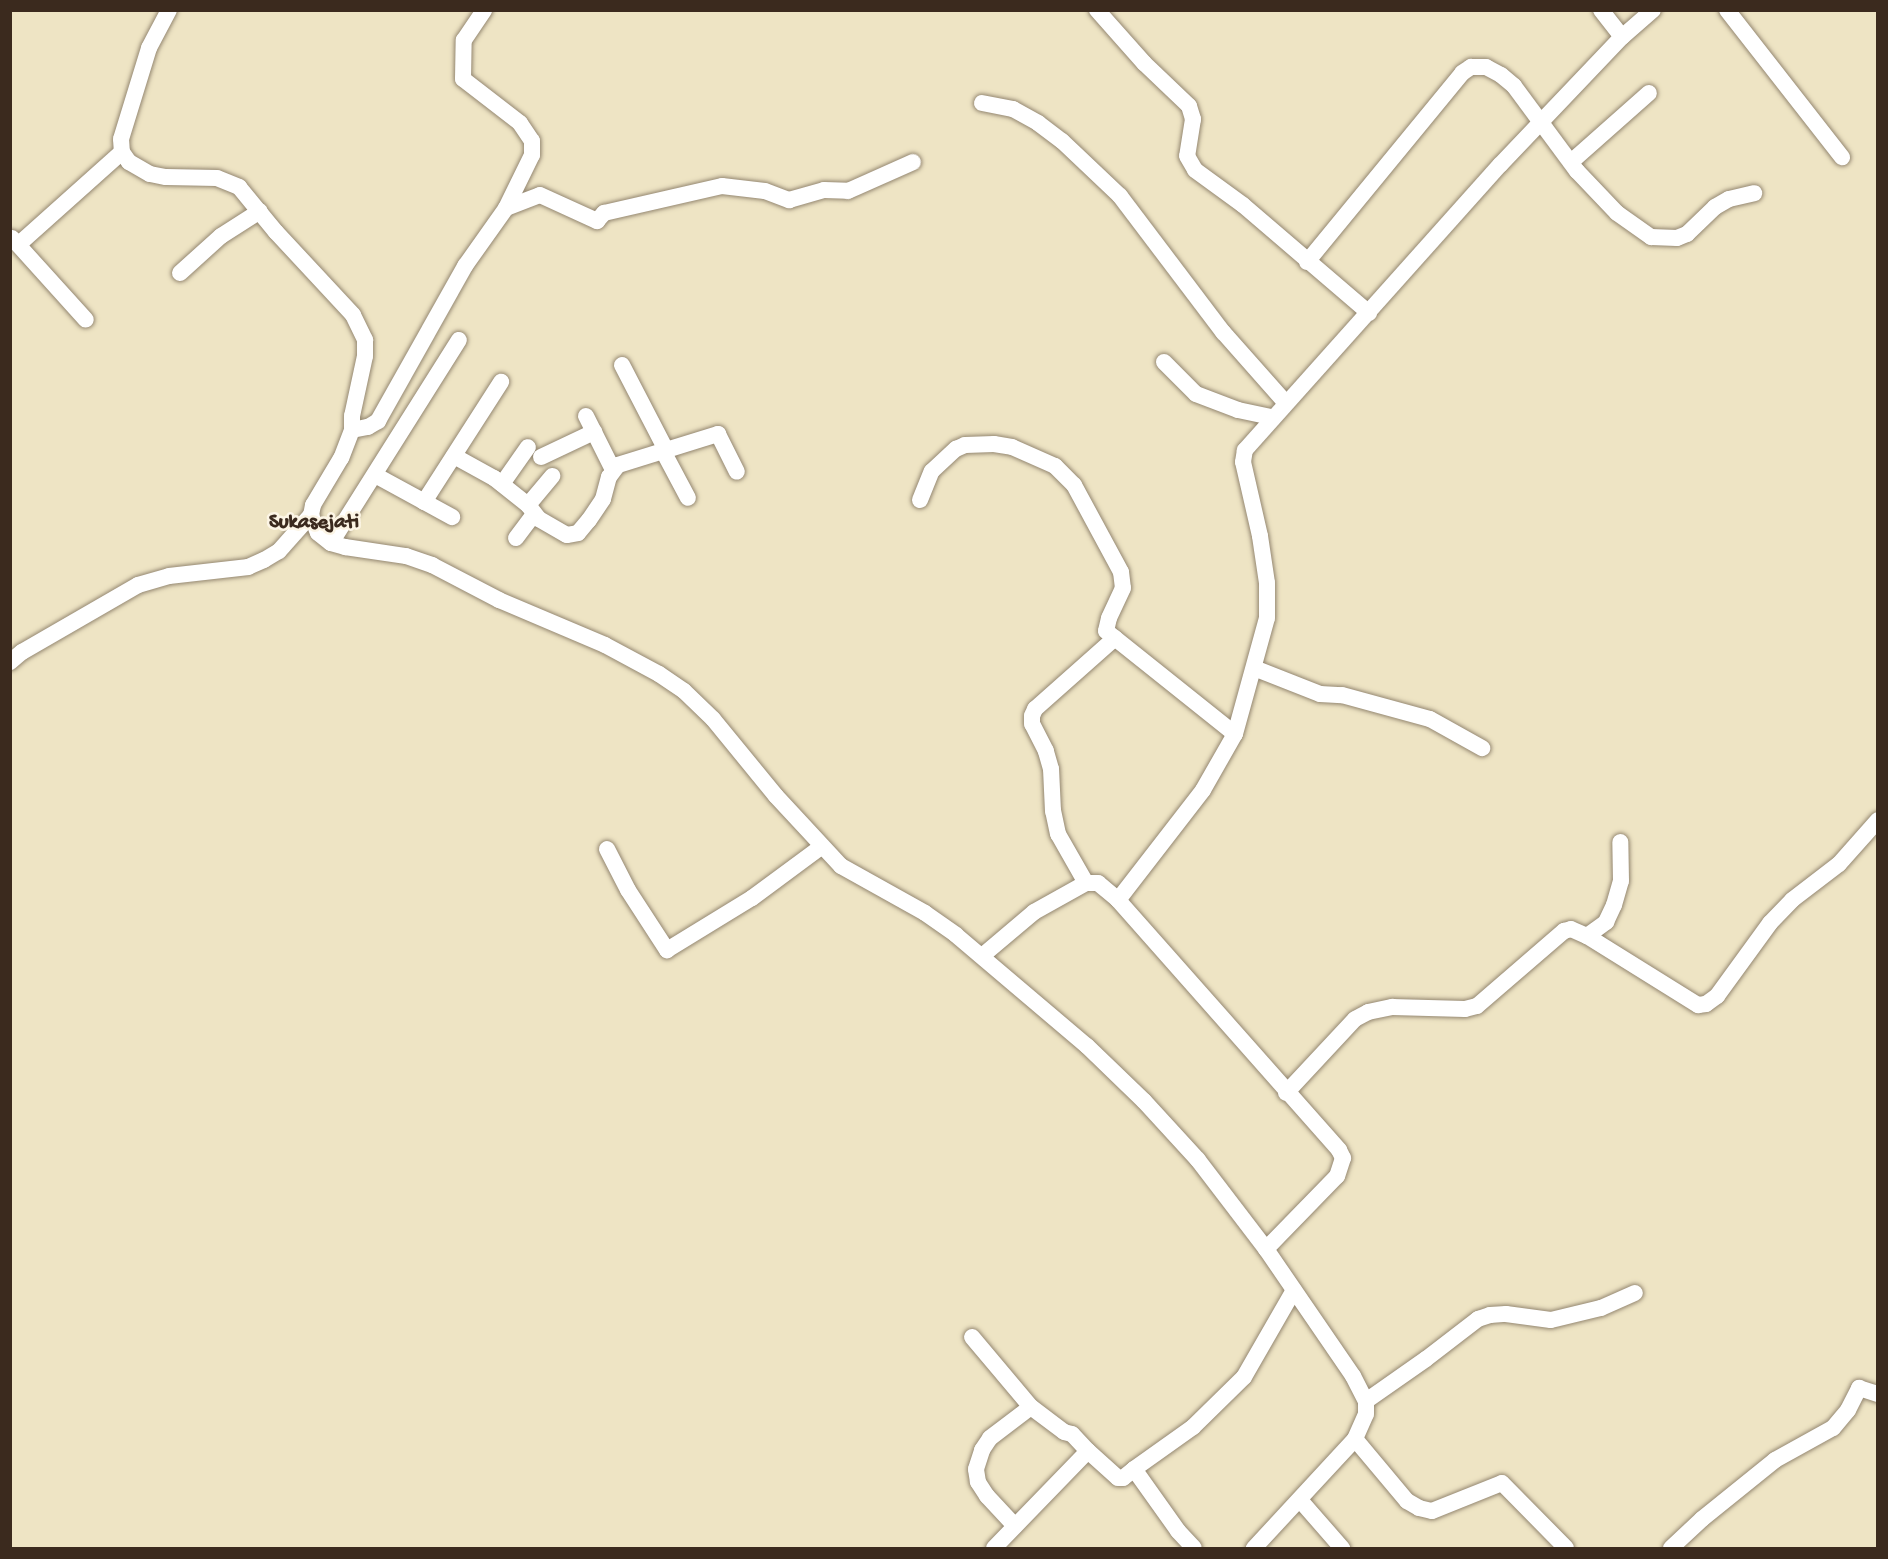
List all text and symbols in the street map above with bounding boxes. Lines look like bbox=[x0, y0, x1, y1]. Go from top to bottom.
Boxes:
district label: Sukasejati bbox=[269, 511, 359, 537]

